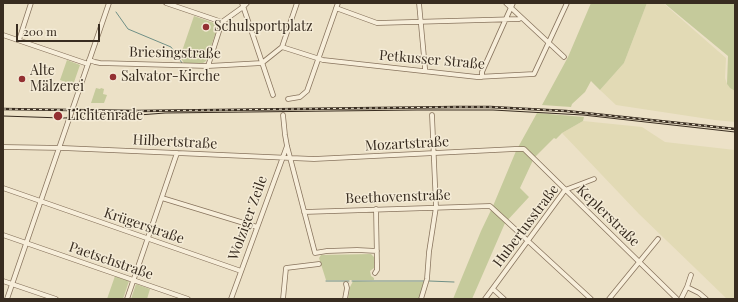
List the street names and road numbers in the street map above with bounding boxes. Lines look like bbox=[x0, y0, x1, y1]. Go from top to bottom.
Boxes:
street label: Briesingstraße bbox=[129, 44, 221, 62]
street label: Petkusser Straße bbox=[378, 47, 486, 73]
street label: Hilbertstraße bbox=[132, 131, 218, 153]
street label: Mozartstraße bbox=[365, 133, 449, 155]
street label: Wolziger Zeile bbox=[225, 174, 271, 262]
street label: Hubertusstraße bbox=[490, 181, 562, 271]
street label: Keplerstraße bbox=[573, 182, 643, 250]
street label: Beethovenstraße bbox=[345, 187, 451, 207]
street label: Krügerstraße bbox=[102, 204, 186, 248]
street label: Paetschstraße bbox=[67, 239, 155, 283]

